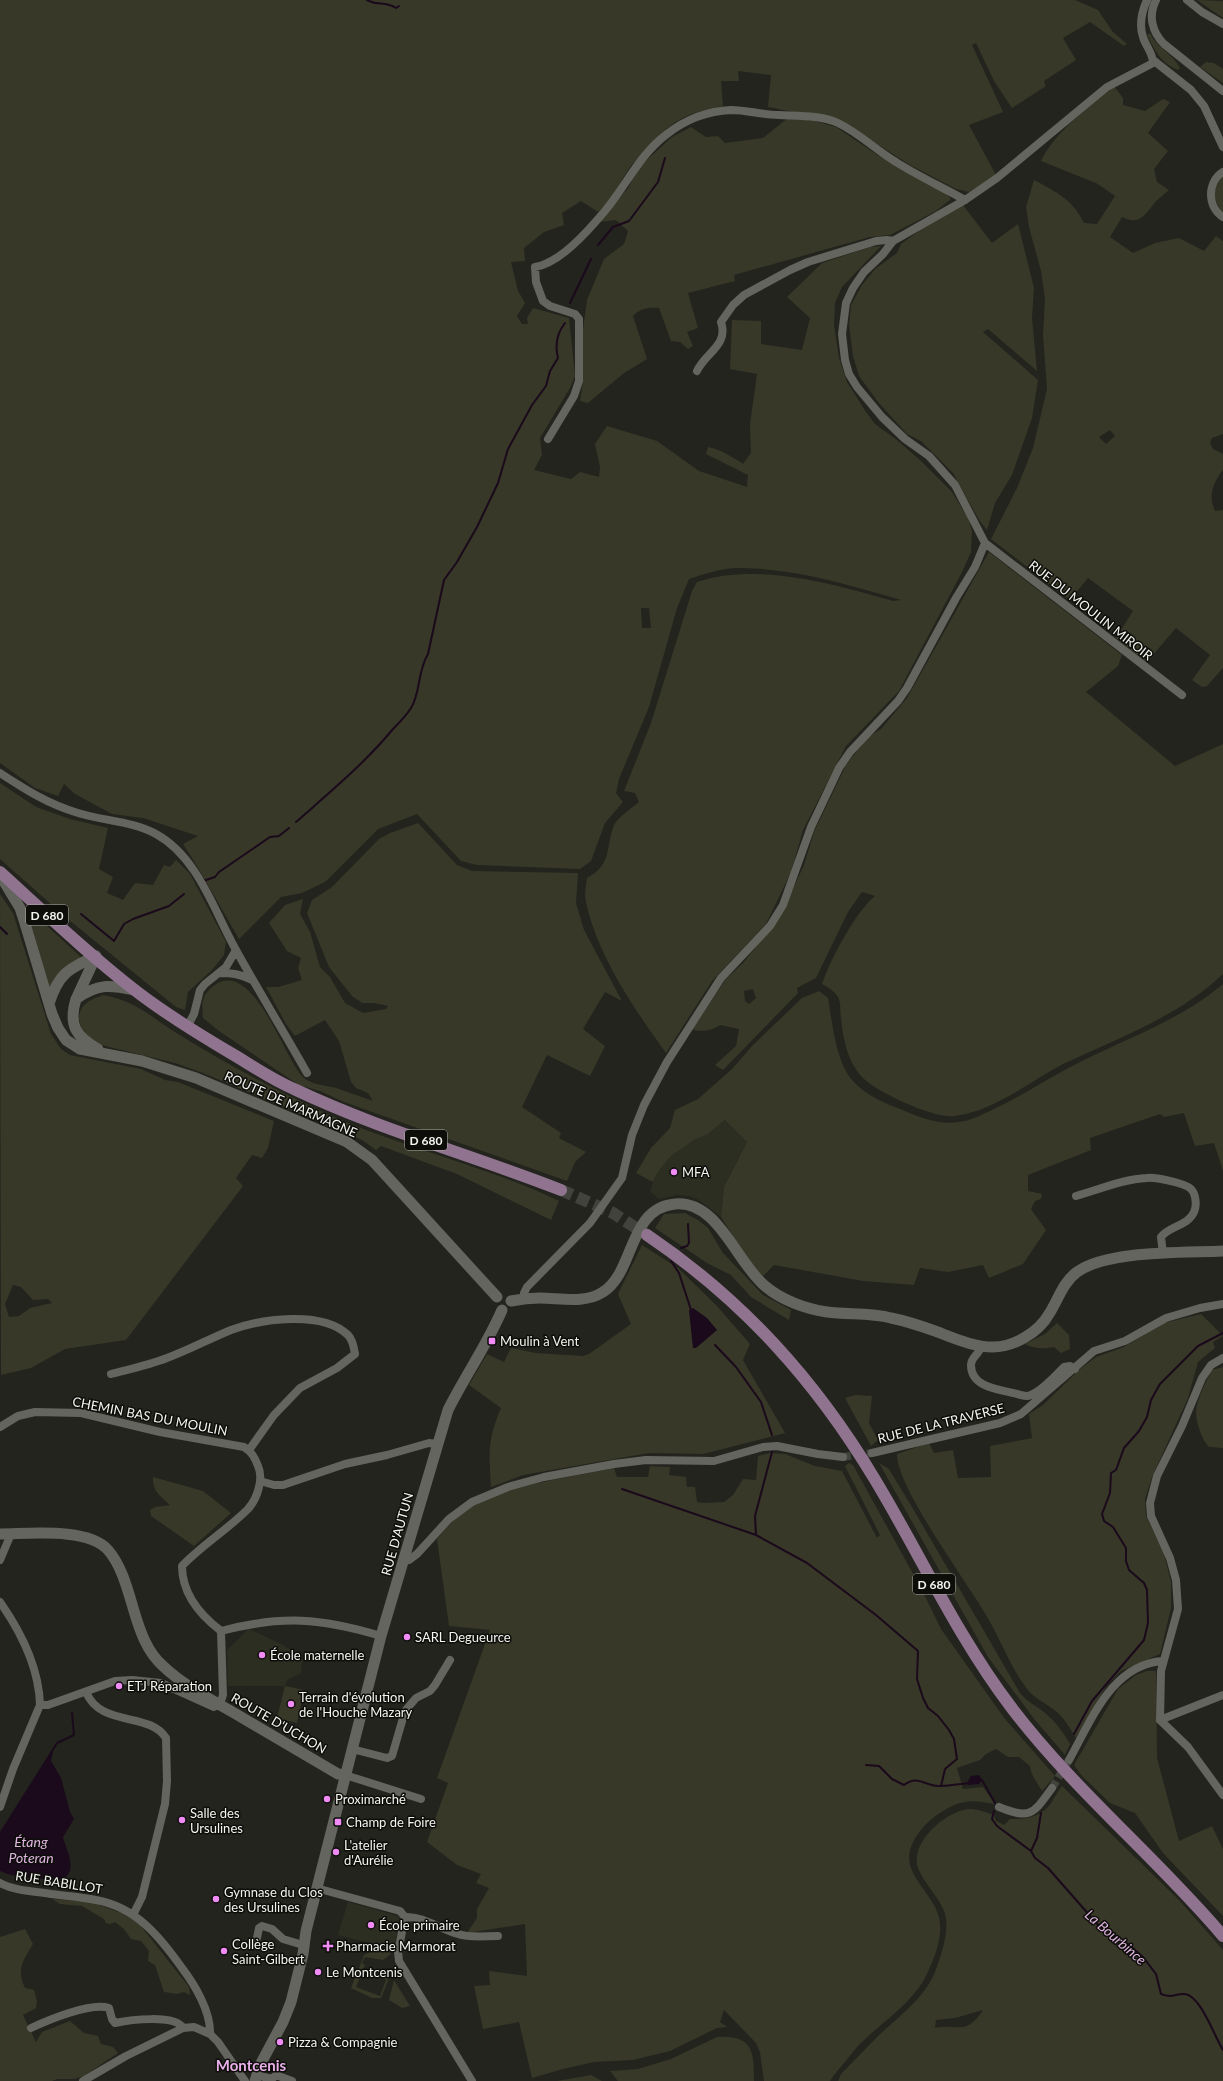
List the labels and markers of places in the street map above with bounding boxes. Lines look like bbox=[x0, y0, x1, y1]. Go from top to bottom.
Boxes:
place label: MFA bbox=[682, 1164, 710, 1180]
marker: MFA bbox=[669, 1167, 679, 1177]
place label: Moulin à Vent bbox=[500, 1333, 579, 1349]
marker: Moulin à Vent bbox=[487, 1336, 497, 1346]
place label: SARL Degueurce bbox=[415, 1629, 511, 1645]
marker: SARL Degueurce bbox=[402, 1632, 412, 1642]
place label: École maternelle bbox=[270, 1647, 364, 1663]
marker: École maternelle bbox=[257, 1650, 267, 1660]
place label: ETJ Réparation bbox=[127, 1678, 212, 1694]
marker: ETJ Réparation bbox=[114, 1681, 124, 1691]
place label: Terrain d'évolution de l'Houche Mazary bbox=[299, 1689, 413, 1720]
marker: Terrain d'évolution de l'Houche Mazary bbox=[286, 1699, 296, 1709]
place label: Proximarché bbox=[335, 1791, 406, 1807]
marker: Proximarché bbox=[322, 1794, 332, 1804]
place label: Salle des Ursulines bbox=[190, 1805, 243, 1836]
place label: Champ de Foire bbox=[346, 1814, 436, 1830]
marker: Salle des Ursulines bbox=[177, 1815, 187, 1825]
marker: Champ de Foire bbox=[333, 1817, 343, 1827]
place label: L'atelier d'Aurélie bbox=[344, 1837, 394, 1868]
marker: L'atelier d'Aurélie bbox=[331, 1847, 341, 1857]
place label: Gymnase du Clos des Ursulines bbox=[224, 1884, 323, 1915]
marker: Gymnase du Clos des Ursulines bbox=[211, 1894, 221, 1904]
place label: École primaire bbox=[379, 1917, 460, 1933]
marker: École primaire bbox=[366, 1920, 376, 1930]
place label: Collège Saint-Gilbert bbox=[232, 1936, 305, 1967]
place label: Pharmacie Marmorat bbox=[336, 1938, 456, 1954]
marker: Pharmacie Marmorat bbox=[323, 1941, 333, 1951]
marker: Collège Saint-Gilbert bbox=[219, 1946, 229, 1956]
place label: Le Montcenis bbox=[326, 1964, 403, 1980]
marker: Le Montcenis bbox=[313, 1967, 323, 1977]
place label: Pizza & Compagnie bbox=[288, 2034, 398, 2050]
marker: Pizza & Compagnie bbox=[275, 2037, 285, 2047]

